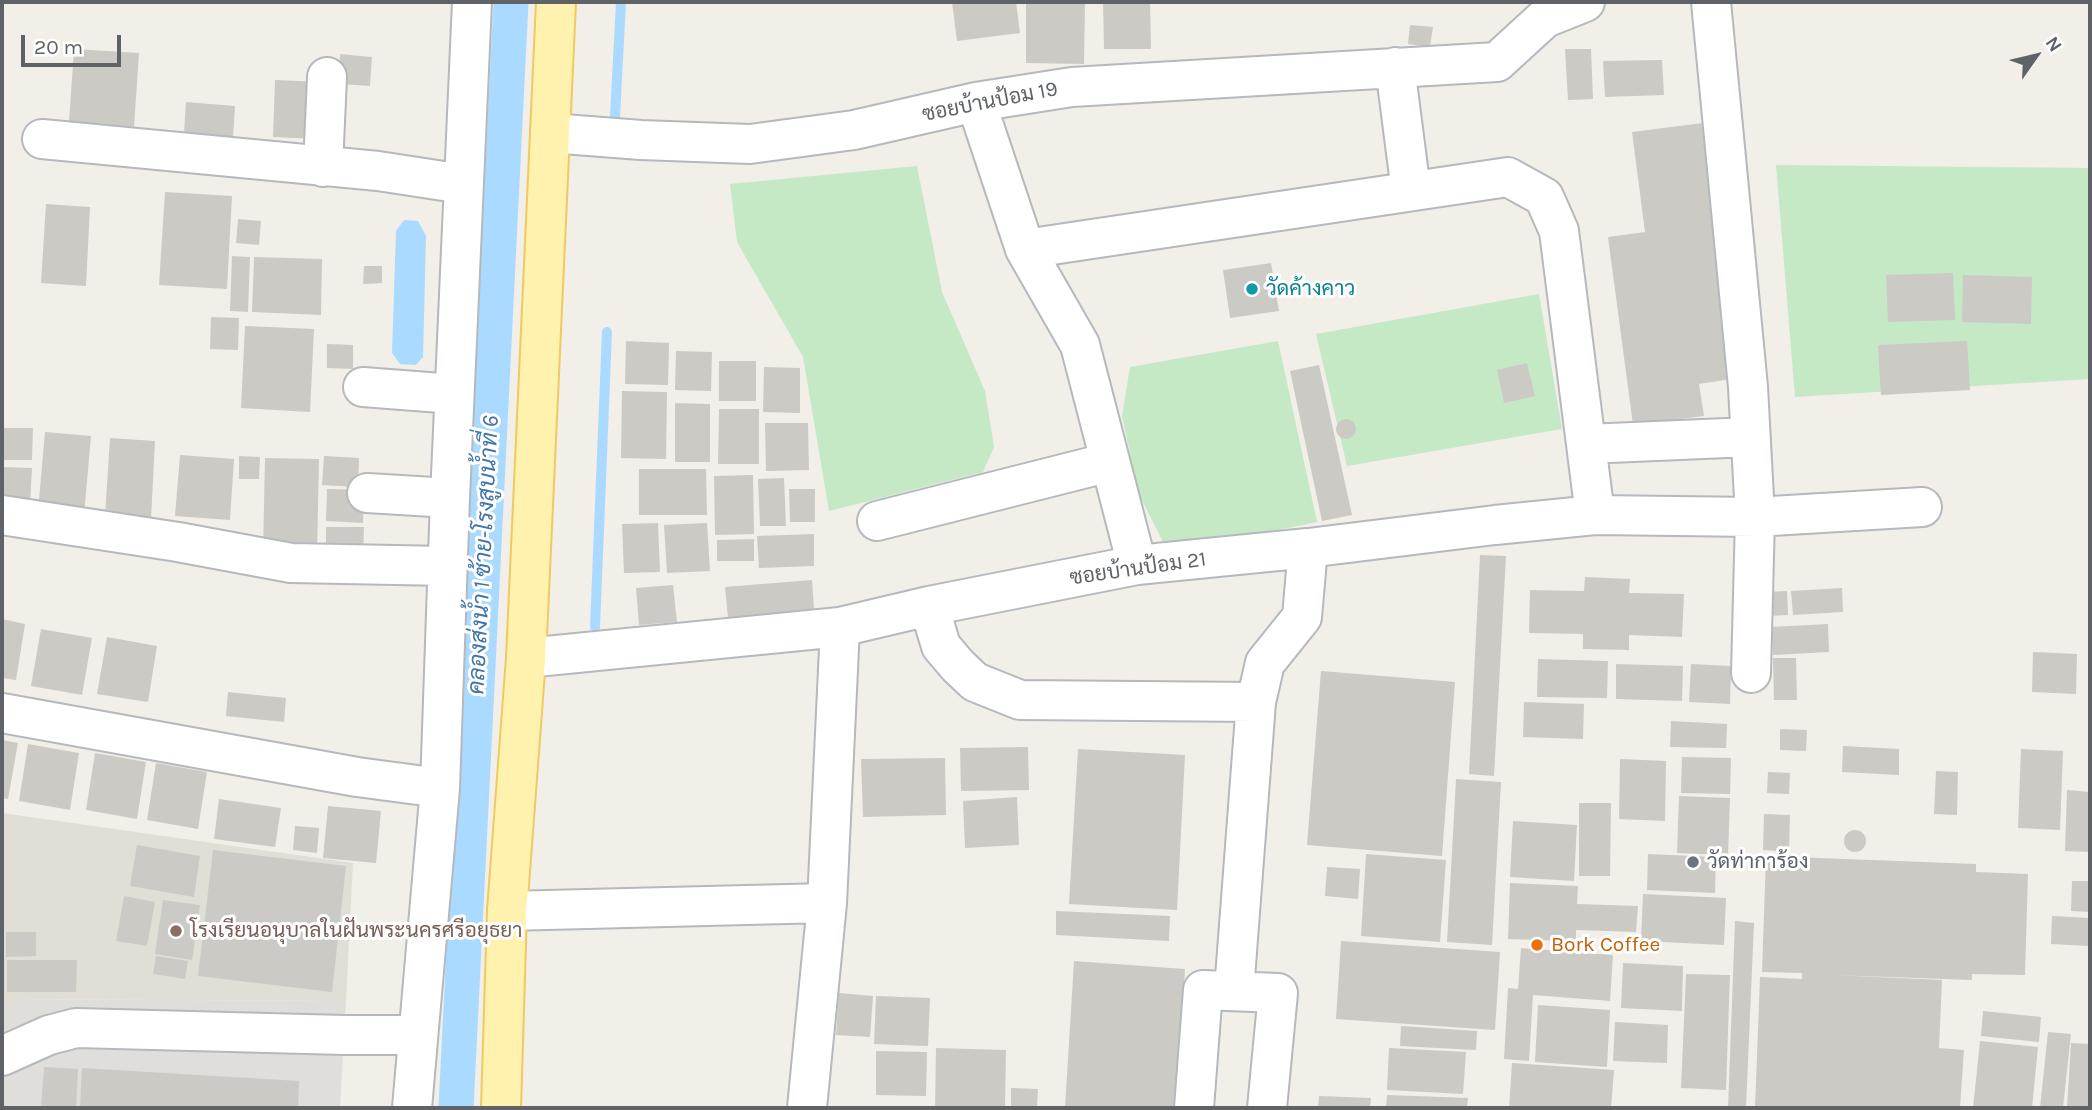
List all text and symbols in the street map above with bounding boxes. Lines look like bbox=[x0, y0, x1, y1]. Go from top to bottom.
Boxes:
scale bar bbox=[24, 21, 124, 65]
north arrow bbox=[2001, 21, 2071, 91]
text: N bbox=[2040, 32, 2066, 56]
text: 20 m bbox=[34, 35, 83, 59]
street label: ซอยบ้านป้อม 19 bbox=[920, 77, 1060, 127]
place label: วัดค้างคาว bbox=[1266, 276, 1355, 302]
marker: วัดค้างคาว bbox=[1244, 281, 1260, 297]
water label: คลองส่งน้ำ 1 ซ้าย-โรงสูบน้ำที่ 6 bbox=[463, 415, 505, 695]
street label: ซอยบ้านป้อม 21 bbox=[1068, 547, 1208, 591]
place label: วัดท่าการ้อง bbox=[1707, 849, 1808, 875]
marker: วัดท่าการ้อง bbox=[1685, 854, 1701, 870]
place label: โรงเรียนอนุบาลในฝันพระนครศรีอยุธยา bbox=[190, 918, 523, 944]
marker: โรงเรียนอนุบาลในฝันพระนครศรีอยุธยา bbox=[168, 923, 184, 939]
place label: Bork Coffee bbox=[1551, 932, 1660, 958]
marker: Bork Coffee bbox=[1529, 937, 1545, 953]

